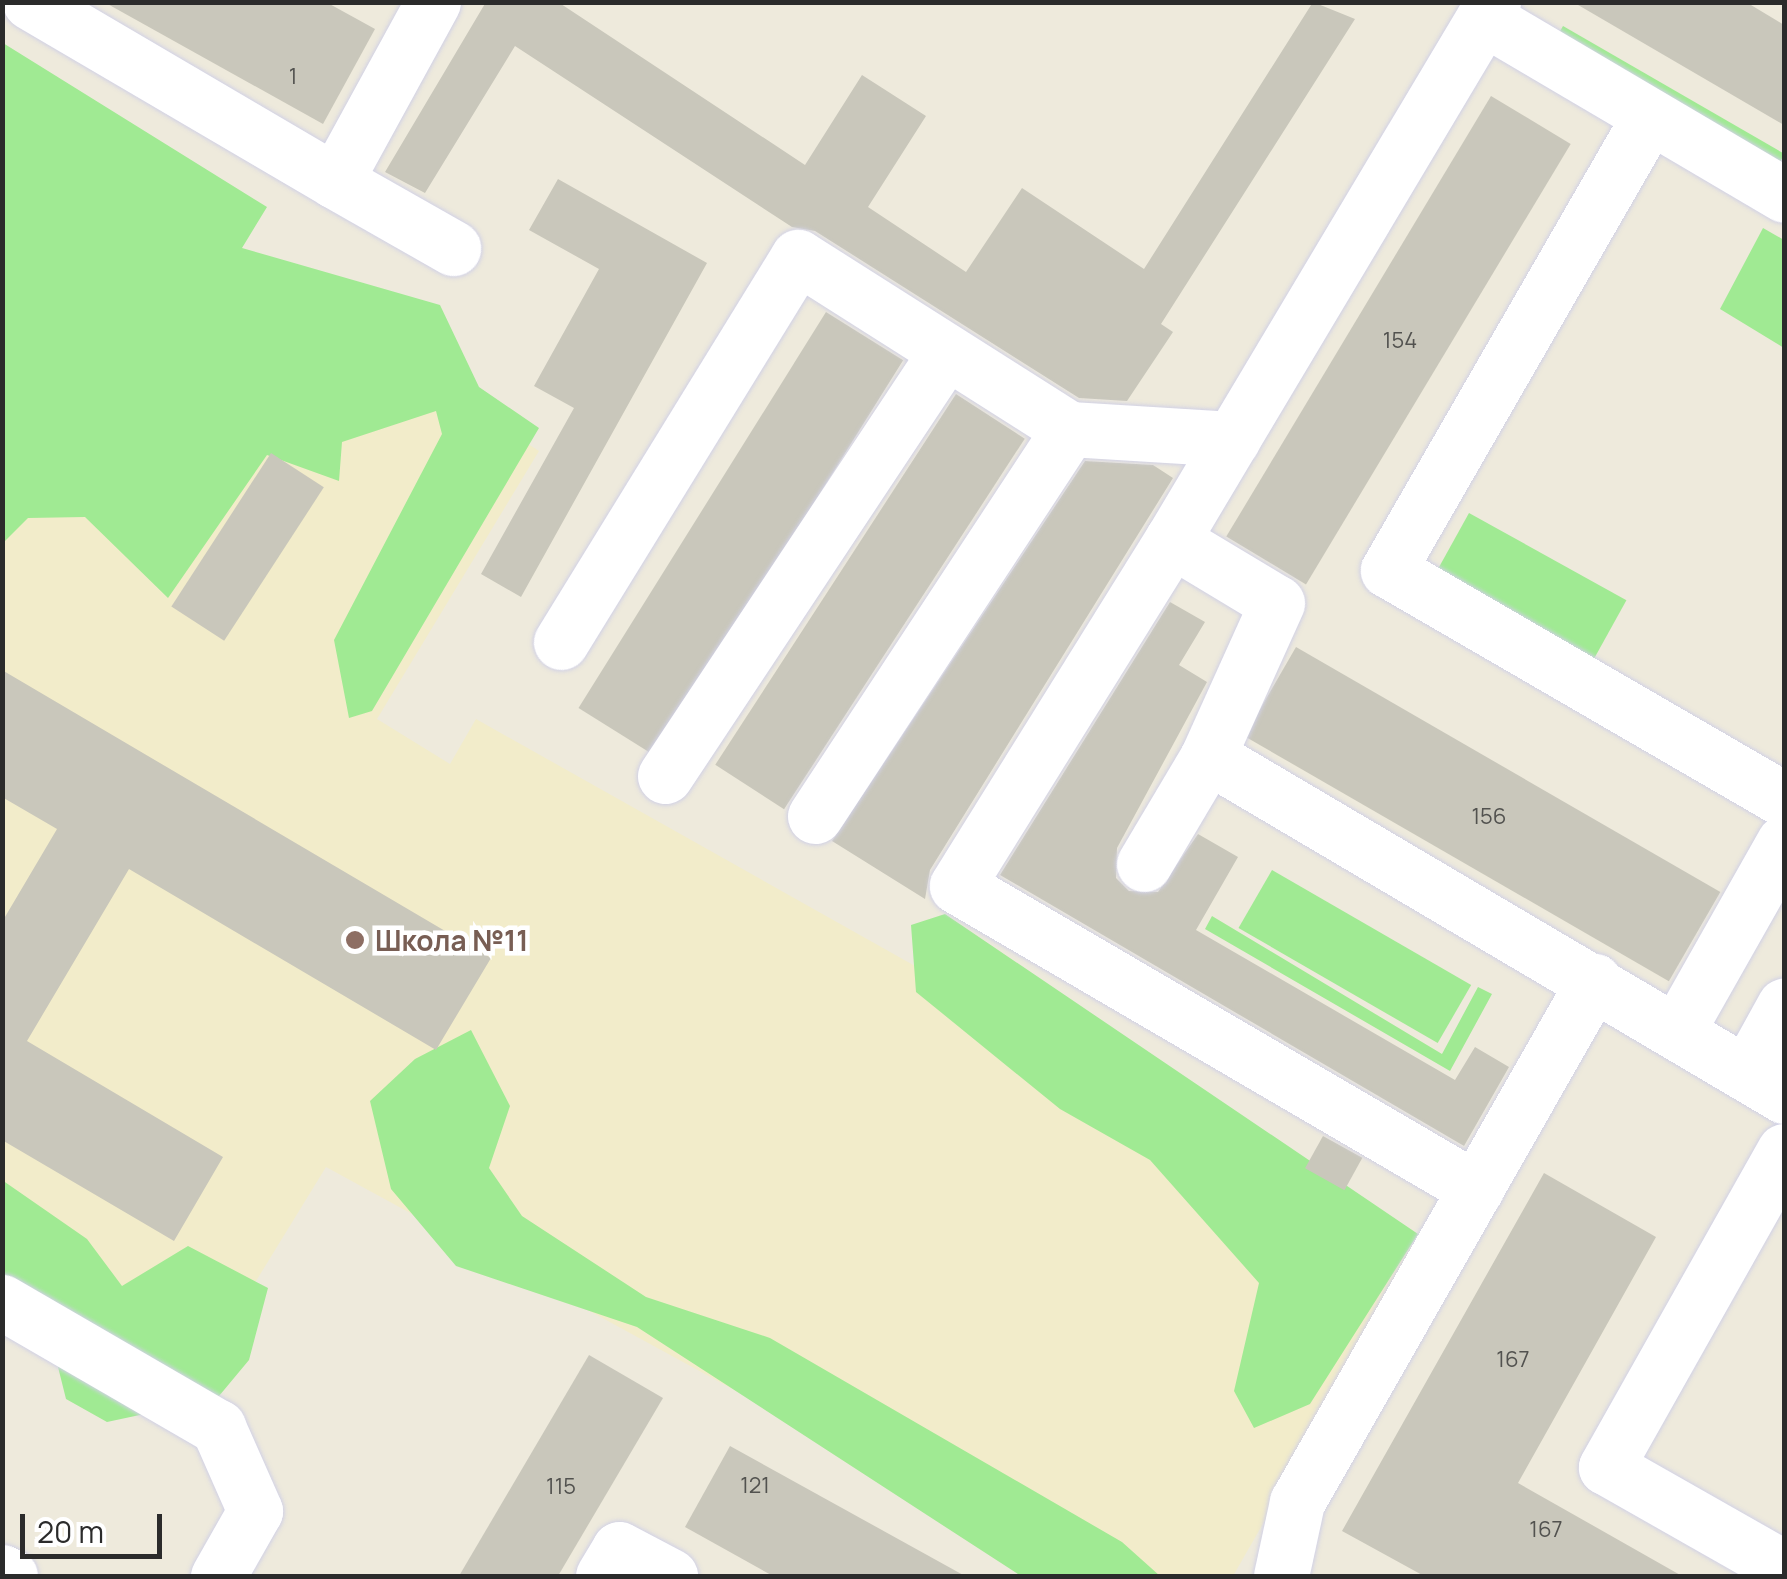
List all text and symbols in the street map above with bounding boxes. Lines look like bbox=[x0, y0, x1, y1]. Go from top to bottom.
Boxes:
house number: 1 bbox=[289, 64, 297, 90]
house number: 154 bbox=[1383, 328, 1417, 354]
house number: 156 bbox=[1472, 804, 1506, 830]
place label: Школа №11 bbox=[375, 923, 528, 957]
marker: Школа №11 bbox=[344, 929, 366, 951]
house number: 167 bbox=[1496, 1347, 1530, 1373]
house number: 121 bbox=[740, 1473, 770, 1499]
house number: 115 bbox=[546, 1474, 576, 1500]
scale bar bbox=[25, 1494, 168, 1556]
text: 20 m bbox=[37, 1511, 104, 1552]
house number: 167 bbox=[1529, 1517, 1563, 1543]

